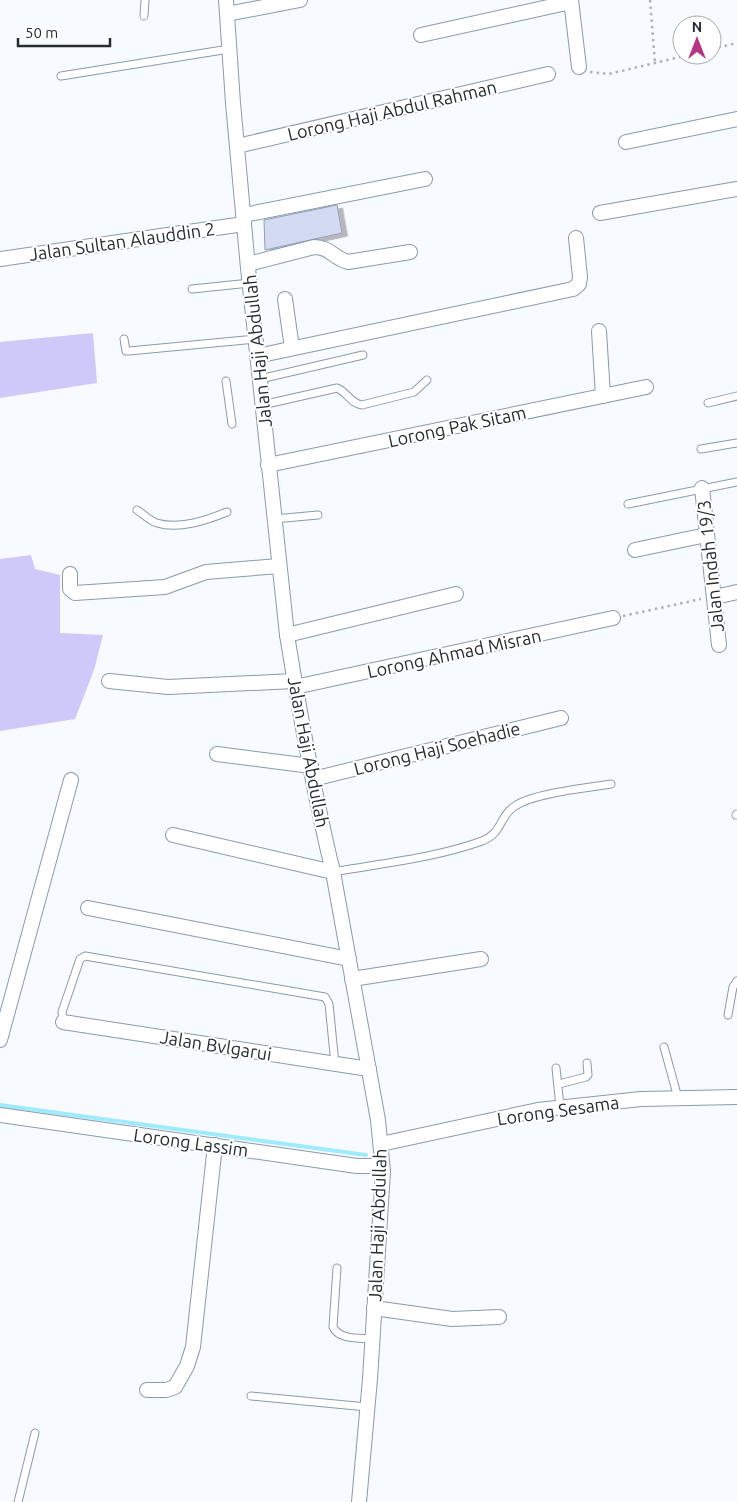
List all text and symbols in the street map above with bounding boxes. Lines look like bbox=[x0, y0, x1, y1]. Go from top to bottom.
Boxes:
scale bar bbox=[18, 15, 110, 47]
north arrow bbox=[672, 15, 722, 65]
text: N bbox=[692, 19, 702, 35]
text: 50 m bbox=[25, 24, 58, 41]
street label: Lorong Haji Abdul Rahman bbox=[285, 76, 499, 144]
street label: Jalan Sultan Alauddin 2 bbox=[28, 218, 216, 264]
street label: Jalan Haji Abdullah bbox=[239, 274, 275, 428]
street label: Lorong Pak Sitam bbox=[386, 402, 528, 450]
street label: Jalan Indah 19/3 bbox=[693, 499, 727, 633]
street label: Lorong Ahmad Misran bbox=[365, 625, 543, 681]
street label: Jalan Haji Abdullah bbox=[285, 675, 333, 829]
street label: Lorong Haji Soehadie bbox=[352, 718, 522, 778]
street label: Jalan Bvlgarui bbox=[159, 1026, 273, 1064]
street label: Lorong Sesama bbox=[496, 1092, 620, 1128]
street label: Lorong Lassim bbox=[132, 1124, 250, 1160]
street label: Jalan Haji Abdullah bbox=[364, 1148, 390, 1302]

